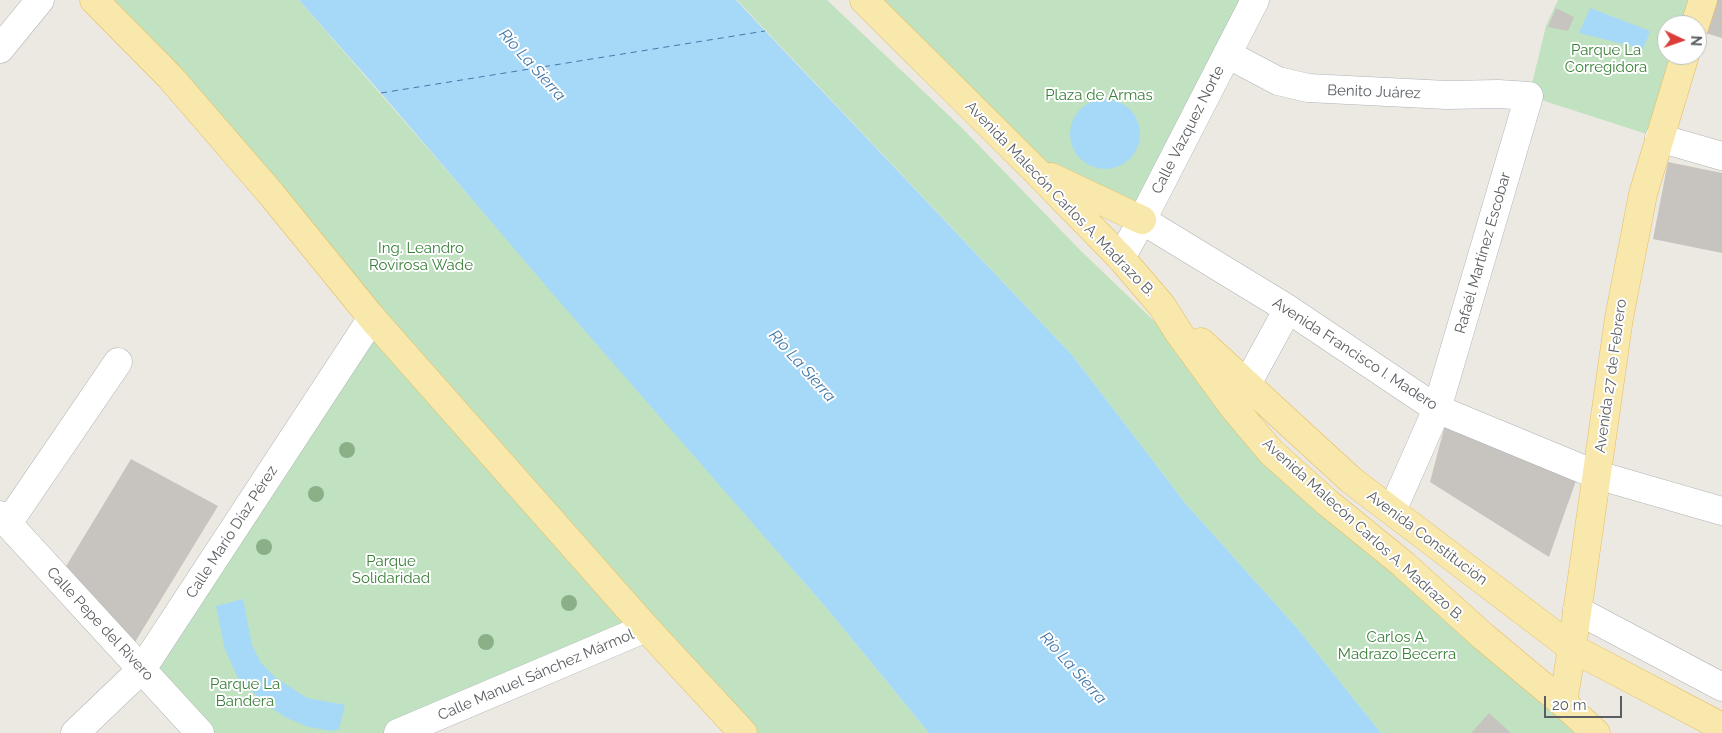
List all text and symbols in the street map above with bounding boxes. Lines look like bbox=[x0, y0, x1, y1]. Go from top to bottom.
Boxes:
north arrow bbox=[1657, 15, 1707, 65]
water label: Río La Sierra bbox=[495, 25, 569, 105]
text: N bbox=[1688, 35, 1704, 46]
park label: Parque La Corregidora bbox=[1565, 41, 1647, 76]
street label: Calle Vazquez Norte bbox=[1148, 63, 1228, 197]
street label: Benito Juárez bbox=[1327, 81, 1421, 103]
park label: Plaza de Armas bbox=[1045, 86, 1153, 104]
street label: Avenida Malecón Carlos A. Madrazo B. bbox=[962, 98, 1158, 300]
street label: Rafaél Martínez Escobar bbox=[1451, 170, 1515, 336]
park label: Ing. Leandro Rovirosa Wade bbox=[369, 239, 473, 274]
street label: Avenida Francisco I. Madero bbox=[1269, 294, 1441, 414]
street label: Avenida 27 de Febrero bbox=[1591, 298, 1631, 454]
water label: Río La Sierra bbox=[765, 326, 839, 406]
street label: Avenida Malecón Carlos A. Madrazo B. bbox=[1259, 435, 1467, 625]
street label: Calle Mario Díaz Pérez bbox=[182, 462, 282, 602]
street label: Avenida Constitución bbox=[1363, 487, 1491, 589]
park label: Parque Solidaridad bbox=[352, 552, 430, 587]
street label: Calle Pepe del Rivero bbox=[43, 564, 157, 684]
street label: Calle Manuel Sánchez Mármol bbox=[435, 625, 637, 725]
water label: Río La Sierra bbox=[1036, 628, 1110, 708]
park label: Carlos A. Madrazo Becerra bbox=[1338, 628, 1456, 663]
park label: Parque La Bandera bbox=[210, 675, 280, 710]
scale bar bbox=[1547, 686, 1624, 718]
text: 20 m bbox=[1552, 696, 1587, 714]

